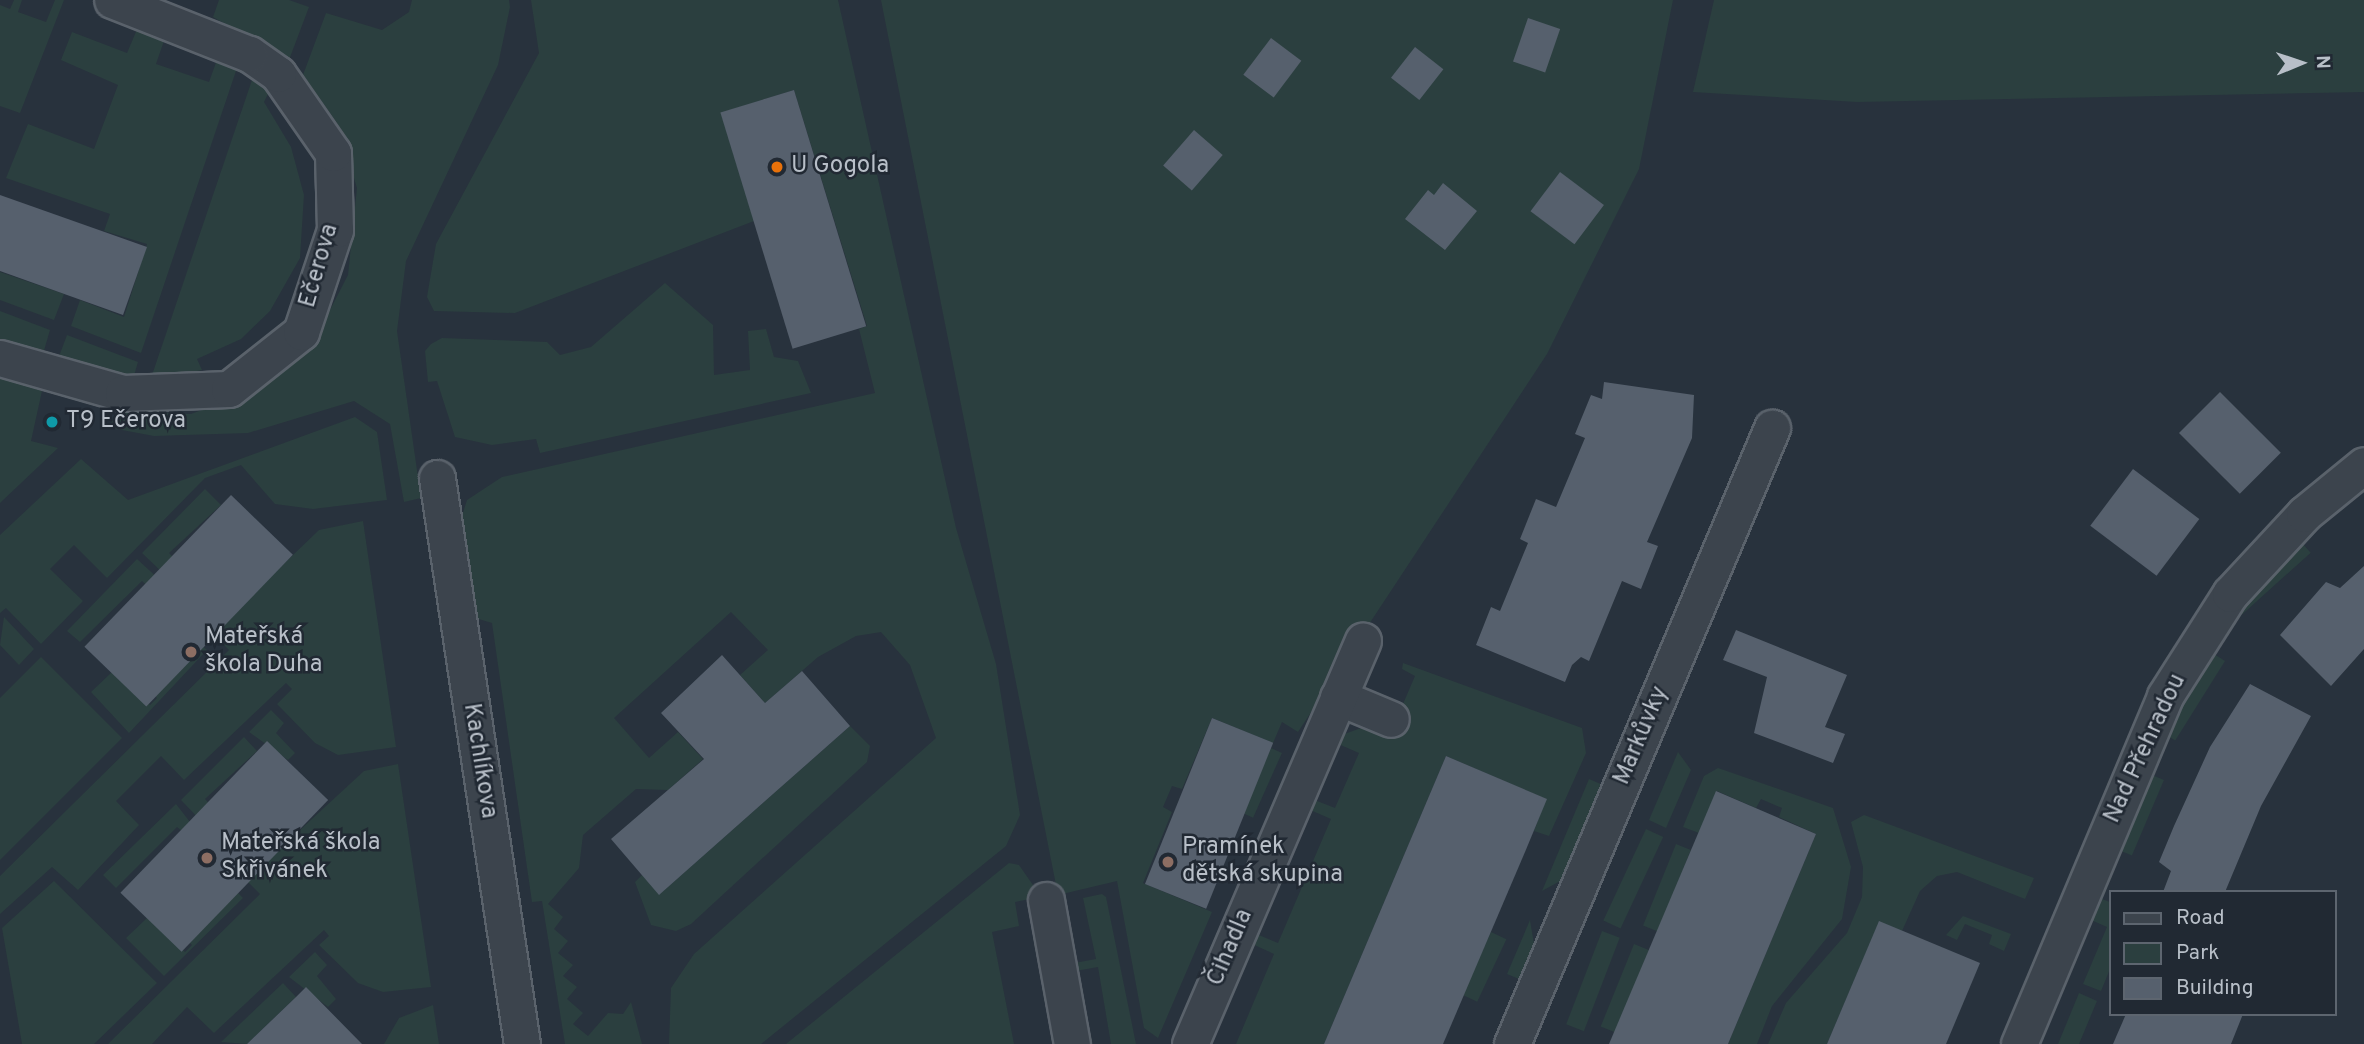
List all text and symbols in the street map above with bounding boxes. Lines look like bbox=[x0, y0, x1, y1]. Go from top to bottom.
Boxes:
north arrow bbox=[2266, 28, 2336, 98]
text: N bbox=[2310, 55, 2334, 70]
place label: U Gogola bbox=[791, 153, 889, 181]
marker: U Gogola bbox=[769, 159, 785, 175]
street label: Ečerova bbox=[294, 221, 346, 311]
place label: T9 Ečerova bbox=[66, 408, 186, 436]
marker: T9 Ečerova bbox=[44, 414, 60, 430]
place label: Mateřská škola Duha bbox=[205, 624, 322, 680]
marker: Mateřská škola Duha bbox=[183, 644, 199, 660]
street label: Nad Přehradou bbox=[2099, 670, 2193, 828]
street label: Markůvky bbox=[1608, 682, 1676, 790]
street label: Kachlíkova bbox=[456, 701, 502, 821]
place label: Mateřská škola Skřivánek bbox=[221, 830, 380, 886]
place label: Pramínek dětská skupina bbox=[1182, 834, 1343, 890]
marker: Mateřská škola Skřivánek bbox=[199, 850, 215, 866]
marker: Pramínek dětská skupina bbox=[1160, 854, 1176, 870]
legend bbox=[2108, 890, 2336, 1016]
street label: Čihadla bbox=[1202, 905, 1260, 991]
text: Road bbox=[2176, 905, 2225, 932]
text: Park bbox=[2176, 940, 2219, 967]
text: Building bbox=[2176, 975, 2254, 1002]

